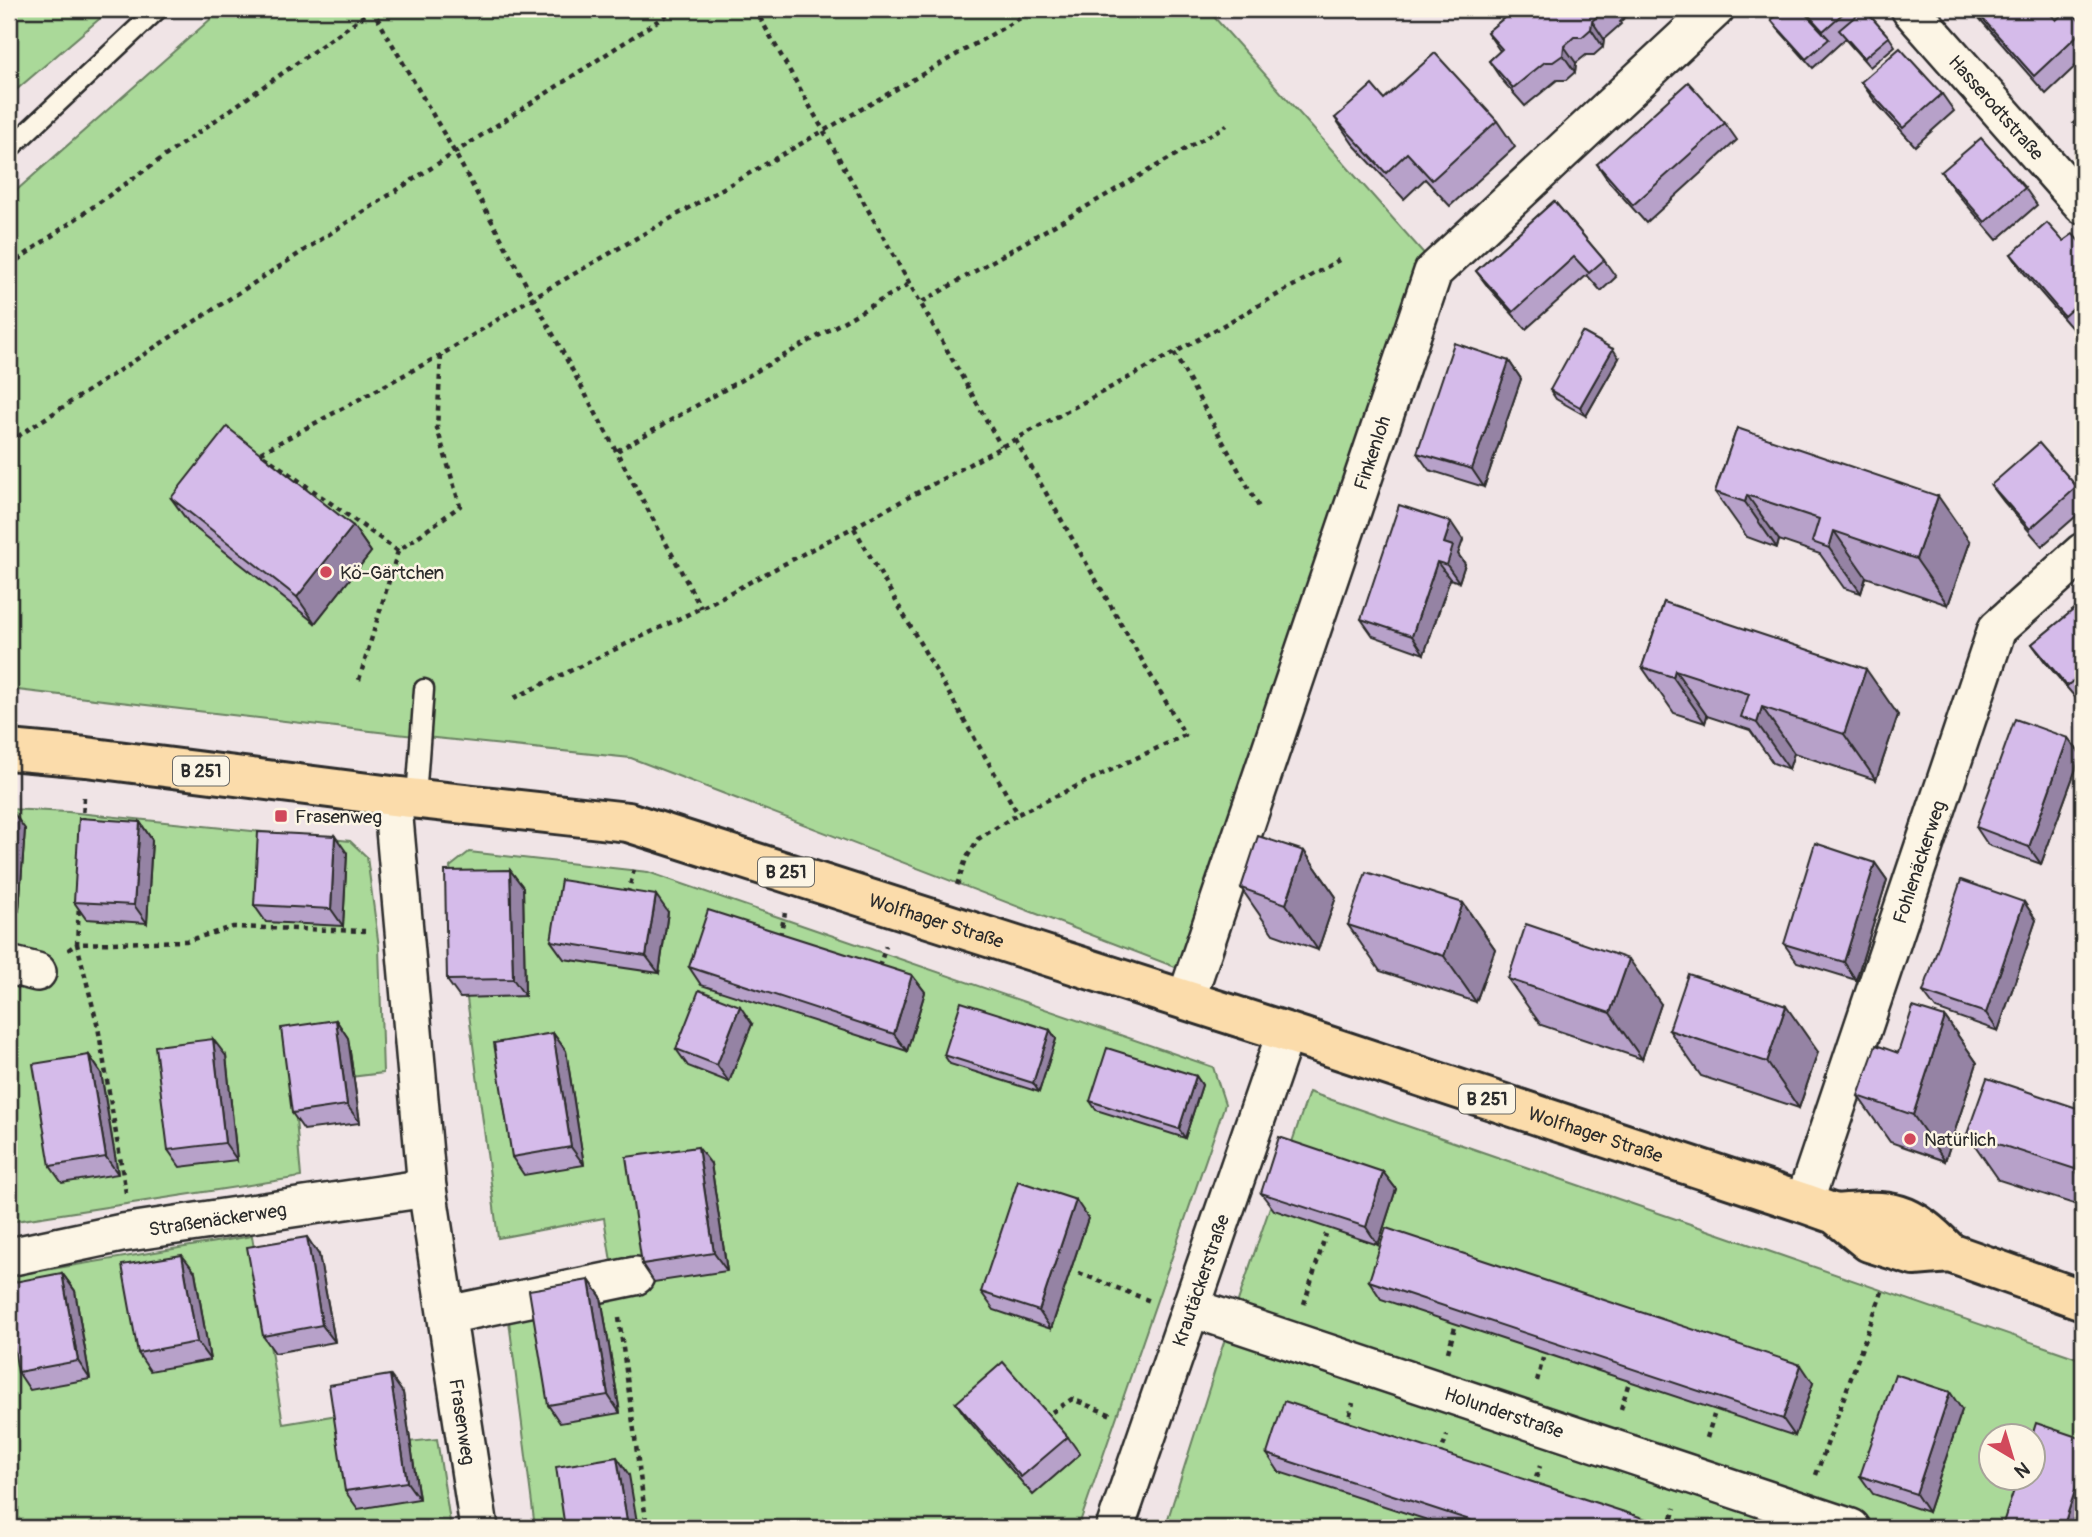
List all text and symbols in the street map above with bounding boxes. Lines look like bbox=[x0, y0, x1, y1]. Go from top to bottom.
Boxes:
street label: Hasserodtstraße bbox=[1943, 50, 2049, 166]
street label: Finkenloh bbox=[1349, 413, 1396, 493]
place label: Kö-Gärtchen bbox=[340, 561, 444, 585]
marker: Kö-Gärtchen bbox=[318, 564, 334, 580]
road number: B 251 bbox=[173, 756, 229, 786]
street label: Fohlenäckerweg bbox=[1888, 797, 1952, 927]
place label: Frasenweg bbox=[295, 805, 382, 829]
marker: Frasenweg bbox=[273, 808, 289, 824]
road number: B 251 bbox=[758, 858, 814, 886]
street label: Wolfhager Straße bbox=[866, 889, 1007, 954]
road number: B 251 bbox=[1459, 1084, 1515, 1114]
street label: Wolfhager Straße bbox=[1525, 1102, 1666, 1169]
place label: Natürlich bbox=[1924, 1128, 1996, 1152]
marker: Natürlich bbox=[1902, 1131, 1918, 1147]
street label: Straßenäckerweg bbox=[147, 1198, 288, 1242]
street label: Krautäckerstraße bbox=[1167, 1211, 1235, 1350]
street label: Frasenweg bbox=[443, 1377, 480, 1467]
street label: Holunderstraße bbox=[1441, 1382, 1567, 1444]
north arrow bbox=[1976, 1422, 2046, 1492]
text: N bbox=[2009, 1456, 2034, 1483]

